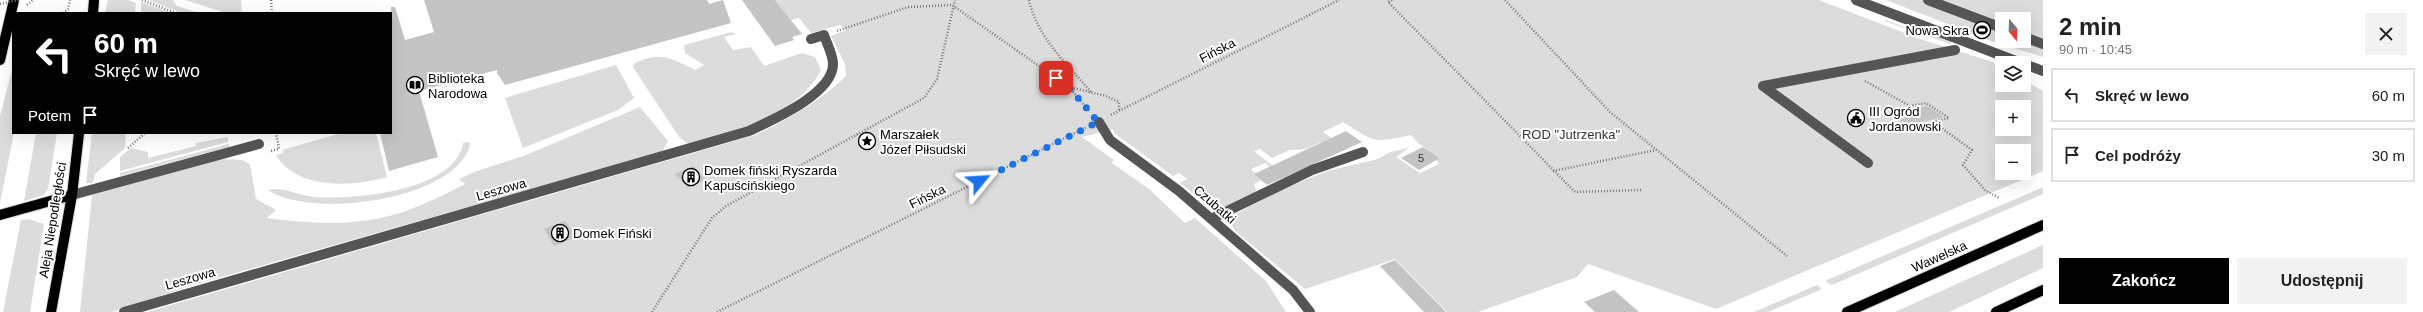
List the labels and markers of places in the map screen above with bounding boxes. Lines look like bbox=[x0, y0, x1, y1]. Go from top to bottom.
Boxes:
sports icon: Nowa Skra bbox=[1972, 20, 1992, 40]
place label: Nowa Skra bbox=[1905, 23, 1970, 38]
pin bbox=[1039, 61, 1073, 95]
place label: Biblioteka Narodowa bbox=[428, 71, 488, 101]
library icon: Biblioteka Narodowa bbox=[405, 75, 425, 95]
place label: III Ogród Jordanowski bbox=[1869, 104, 1941, 134]
public building icon: III Ogród Jordanowski bbox=[1846, 108, 1866, 128]
place label: Marszałek Józef Piłsudski bbox=[880, 127, 966, 157]
place icon: Marszałek Józef Piłsudski bbox=[857, 131, 877, 151]
place label: Domek fiński Ryszarda Kapuścińskiego bbox=[704, 163, 838, 193]
building icon: Domek fiński Ryszarda Kapuścińskiego bbox=[681, 167, 701, 187]
building icon: Domek Fiński bbox=[550, 223, 570, 243]
place label: Domek Fiński bbox=[573, 226, 652, 241]

